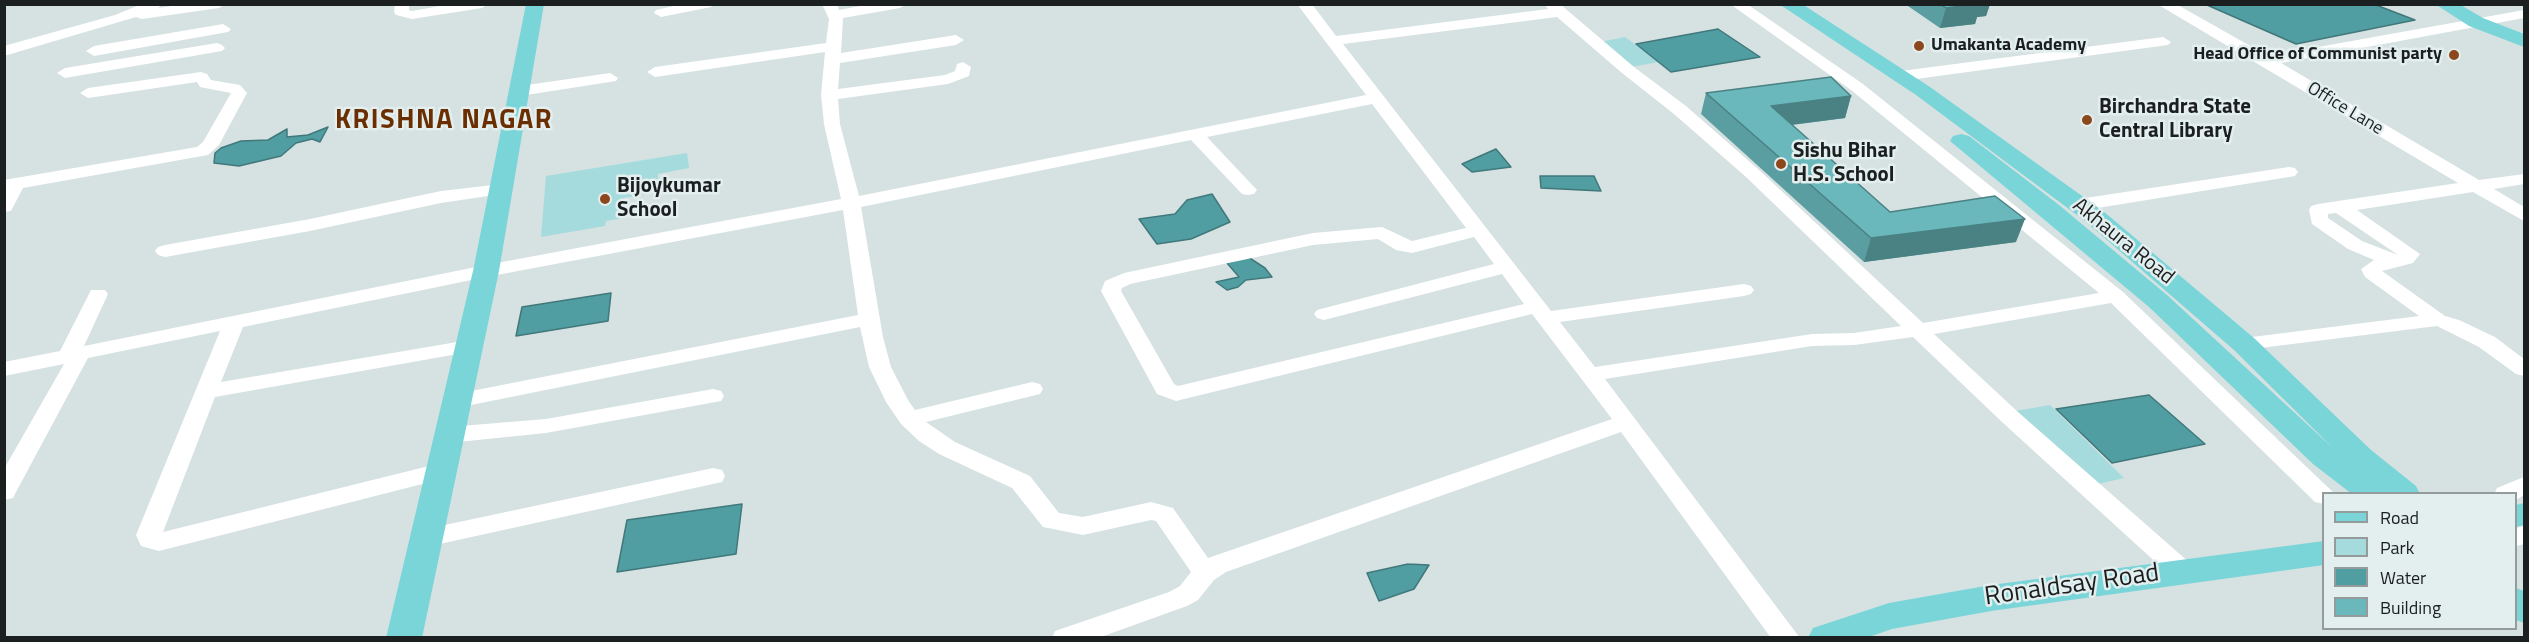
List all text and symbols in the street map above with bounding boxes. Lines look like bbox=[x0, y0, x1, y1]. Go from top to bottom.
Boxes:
place label: Umakanta Academy bbox=[1931, 35, 2086, 57]
marker: Umakanta Academy bbox=[1912, 39, 1926, 53]
place label: Head Office of Communist party bbox=[2193, 44, 2442, 66]
marker: Head Office of Communist party bbox=[2447, 48, 2461, 62]
street label: Office Lane bbox=[2303, 78, 2387, 140]
place label: Birchandra State Central Library bbox=[2099, 95, 2251, 145]
district label: KRISHNA NAGAR bbox=[335, 105, 553, 137]
marker: Birchandra State Central Library bbox=[2080, 113, 2094, 127]
place label: Sishu Bihar H.S. School bbox=[1793, 139, 1896, 189]
marker: Sishu Bihar H.S. School bbox=[1774, 157, 1788, 171]
place label: Bijoykumar School bbox=[617, 174, 721, 224]
marker: Bijoykumar School bbox=[598, 192, 612, 206]
street label: Akhaura Road bbox=[2067, 193, 2179, 291]
legend bbox=[2322, 492, 2517, 630]
text: Road bbox=[2380, 504, 2419, 531]
text: Park bbox=[2380, 534, 2414, 561]
street label: Ronaldsay Road bbox=[1983, 558, 2161, 614]
text: Water bbox=[2380, 564, 2426, 591]
text: Building bbox=[2380, 594, 2441, 621]

